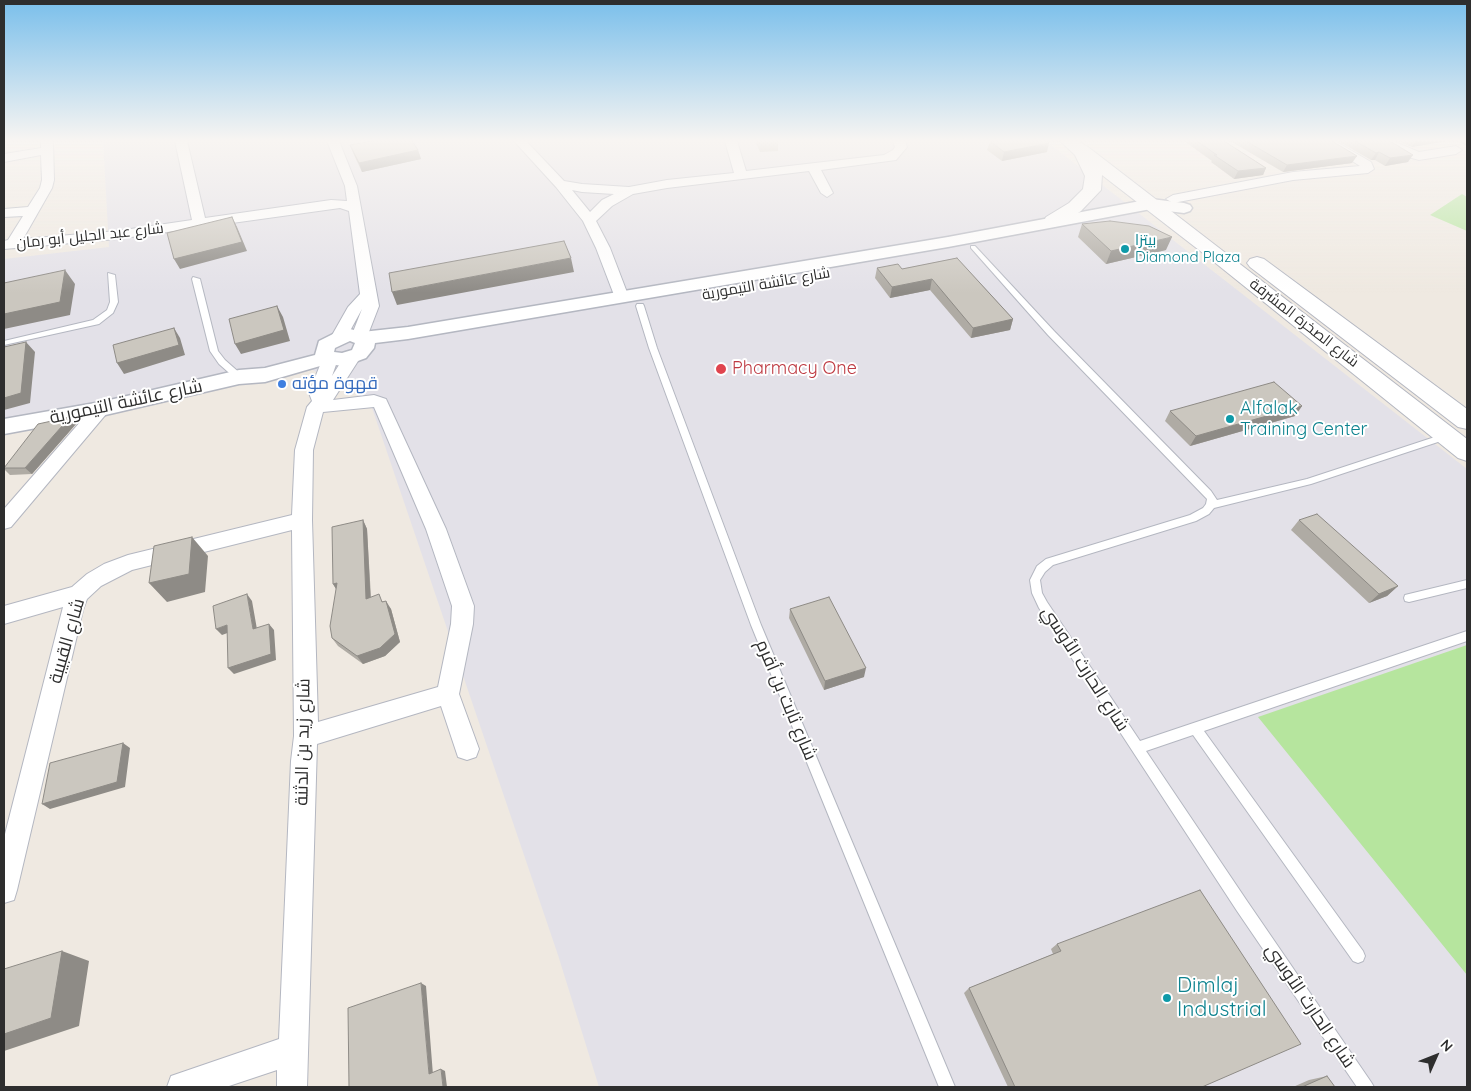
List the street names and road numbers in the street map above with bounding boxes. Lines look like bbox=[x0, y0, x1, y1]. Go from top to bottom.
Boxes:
street label: شارع عبد الجليل أبو رمان bbox=[15, 219, 165, 253]
street label: شارع عائشة التيمورية bbox=[701, 264, 831, 304]
street label: شارع الصخرة المشرفة bbox=[1246, 275, 1362, 371]
street label: شارع عائشة التيمورية bbox=[48, 375, 204, 429]
street label: شارع القبيبة bbox=[45, 596, 89, 686]
street label: شارع الحارث الأوسي bbox=[1036, 602, 1134, 736]
street label: شارع ثابت بن أقرم bbox=[751, 636, 821, 764]
street label: شارع زيد بن الدثنة bbox=[291, 678, 315, 806]
street label: شارع الحارث الأوسي bbox=[1261, 940, 1359, 1072]

